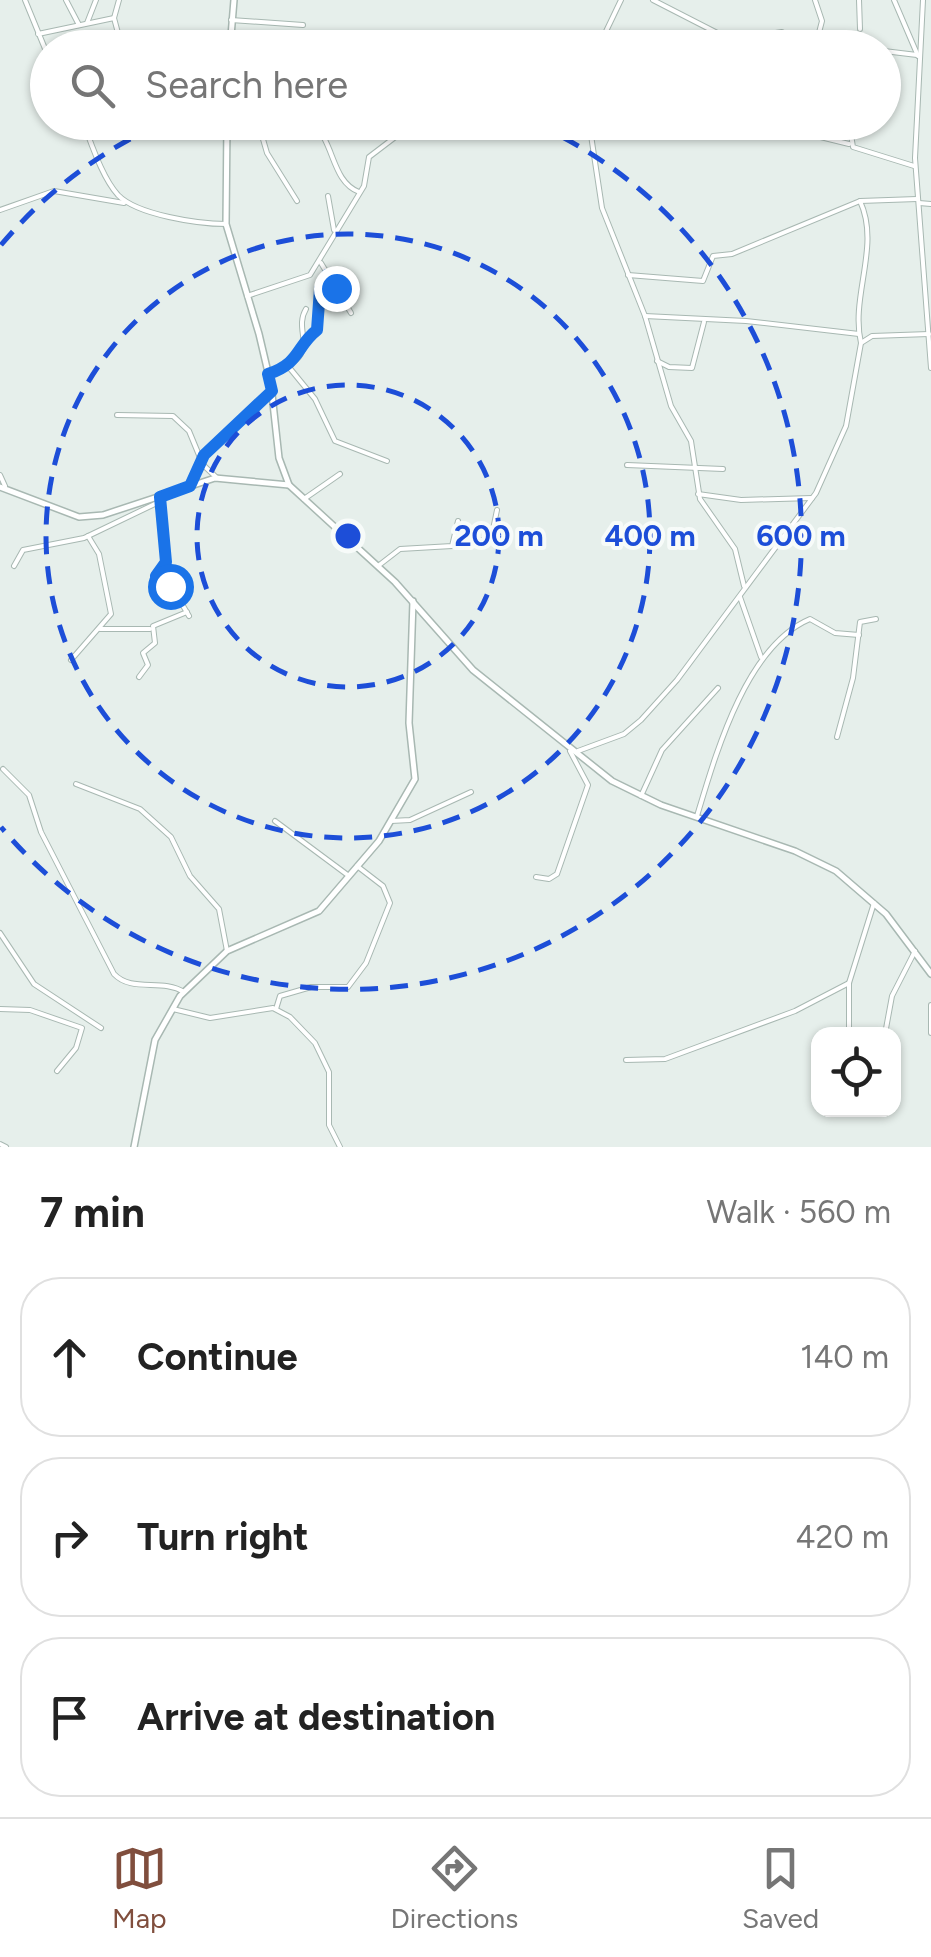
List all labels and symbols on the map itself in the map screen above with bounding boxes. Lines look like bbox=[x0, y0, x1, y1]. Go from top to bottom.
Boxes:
route end bbox=[314, 266, 360, 312]
text: 200 m bbox=[454, 517, 544, 554]
text: 400 m bbox=[604, 517, 696, 554]
text: 600 m bbox=[756, 517, 846, 554]
centre of rings bbox=[330, 518, 366, 554]
route start bbox=[148, 564, 194, 610]

